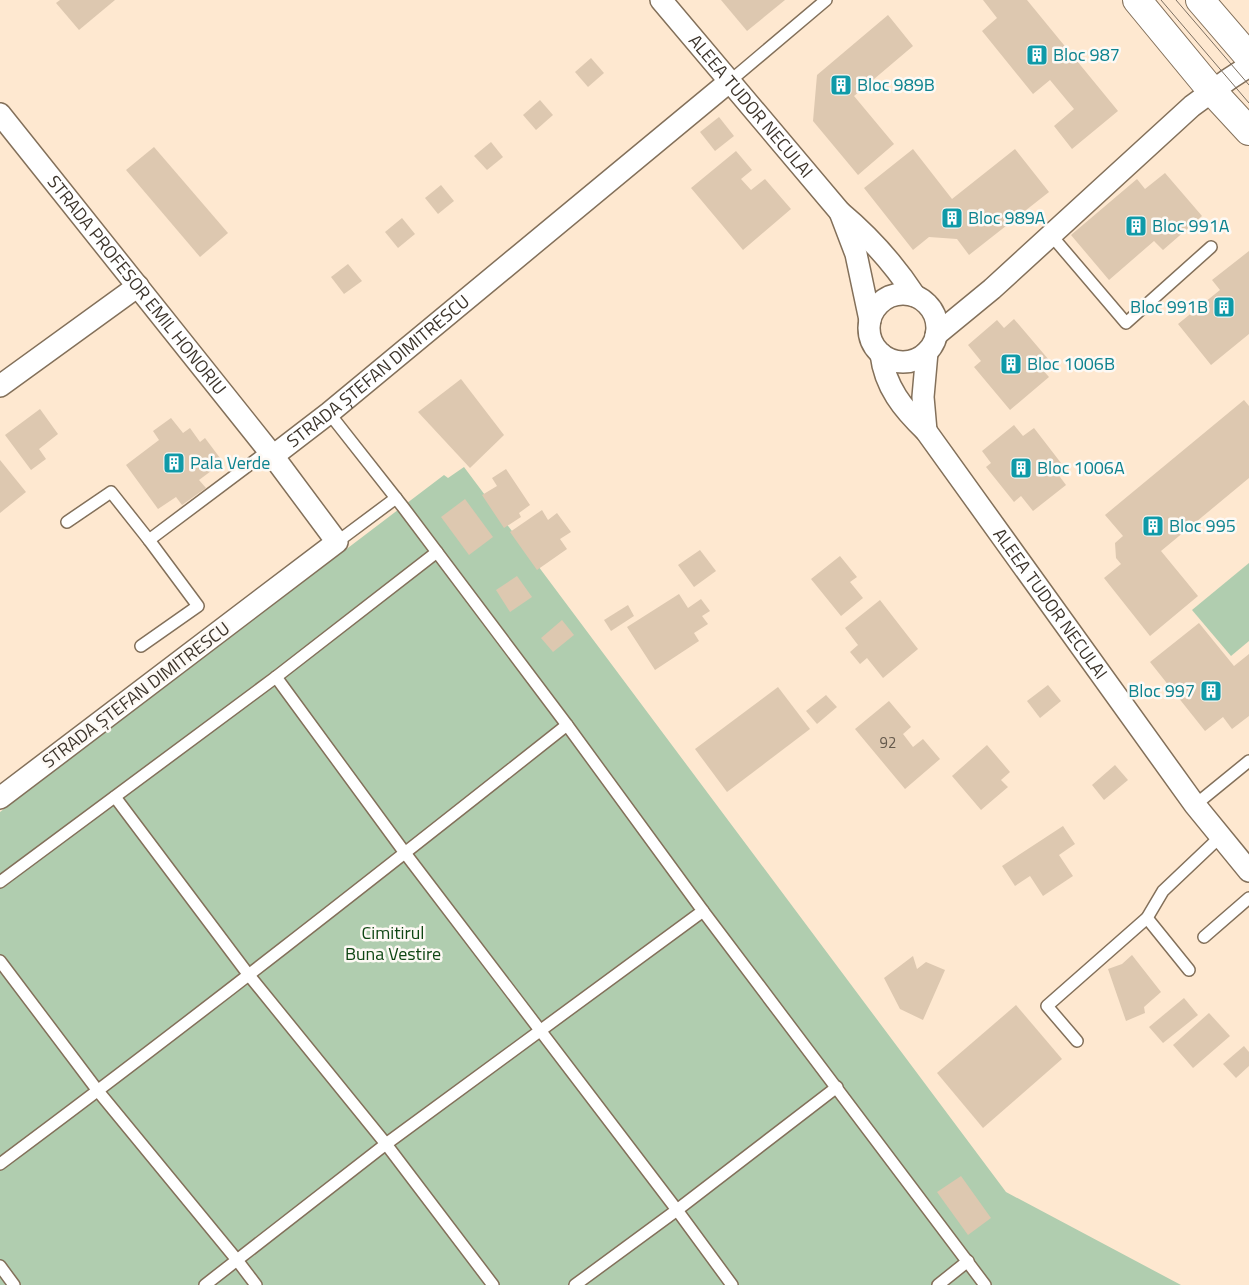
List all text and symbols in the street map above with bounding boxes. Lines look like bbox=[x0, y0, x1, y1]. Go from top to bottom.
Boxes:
street label: ALEEA TUDOR NECULAI bbox=[682, 28, 820, 184]
place label: Bloc 987 bbox=[1053, 41, 1120, 68]
building icon: Bloc 987 bbox=[1025, 43, 1049, 67]
place label: Bloc 989B bbox=[857, 71, 935, 98]
building icon: Bloc 989B bbox=[829, 73, 853, 97]
street label: STRADA PROFESOR EMIL HONORIU bbox=[41, 169, 233, 400]
place label: Bloc 989A bbox=[968, 204, 1046, 231]
building icon: Bloc 989A bbox=[940, 206, 964, 230]
place label: Bloc 991A bbox=[1152, 212, 1230, 239]
building icon: Bloc 991A bbox=[1124, 214, 1148, 238]
street label: STRADA ȘTEFAN DIMITRESCU bbox=[281, 288, 475, 454]
place label: Bloc 991B bbox=[1130, 293, 1208, 320]
building icon: Bloc 991B bbox=[1212, 295, 1236, 319]
place label: Bloc 1006B bbox=[1027, 350, 1115, 377]
building icon: Bloc 1006B bbox=[999, 352, 1023, 376]
place label: Pala Verde bbox=[190, 449, 270, 476]
building icon: Pala Verde bbox=[162, 451, 186, 475]
place label: Bloc 1006A bbox=[1037, 454, 1125, 481]
building icon: Bloc 1006A bbox=[1009, 456, 1033, 480]
place label: Bloc 995 bbox=[1169, 512, 1236, 539]
building icon: Bloc 995 bbox=[1141, 514, 1165, 538]
street label: ALEEA TUDOR NECULAI bbox=[987, 522, 1114, 685]
street label: STRADA ȘTEFAN DIMITRESCU bbox=[36, 615, 235, 774]
place label: Bloc 997 bbox=[1128, 677, 1195, 704]
building icon: Bloc 997 bbox=[1199, 679, 1223, 703]
house number: 92 bbox=[880, 731, 896, 754]
park label: Cimitirul Buna Vestire bbox=[345, 919, 441, 967]

